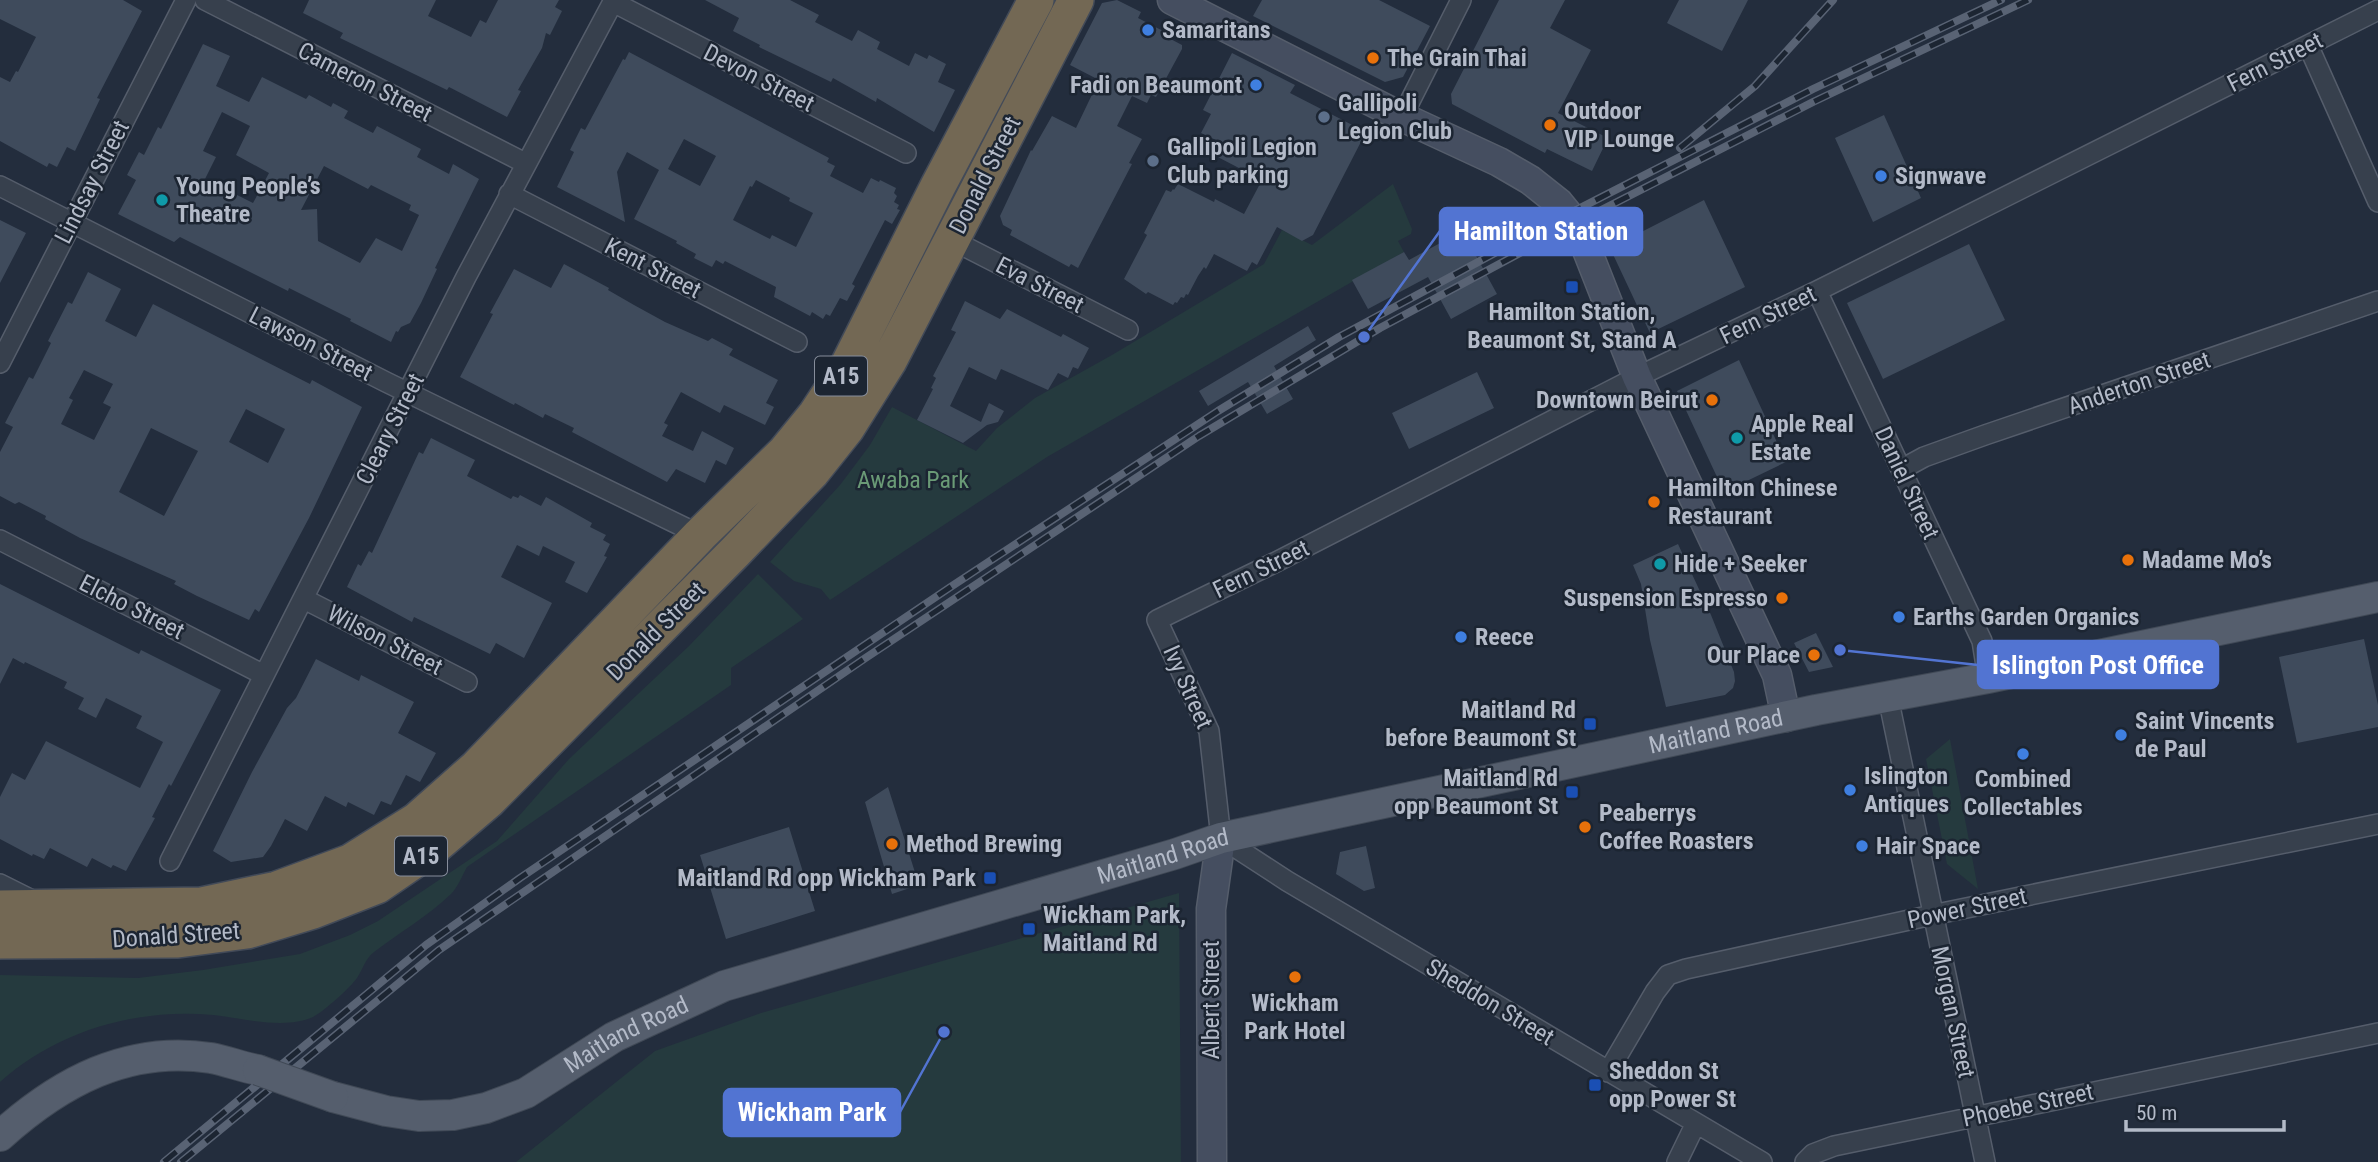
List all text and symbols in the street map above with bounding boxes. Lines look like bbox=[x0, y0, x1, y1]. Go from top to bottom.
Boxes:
place label: Samaritans bbox=[1162, 16, 1271, 44]
marker: Samaritans bbox=[1140, 22, 1156, 38]
street label: Fern Street bbox=[2223, 26, 2327, 98]
street label: Cameron Street bbox=[293, 36, 437, 128]
street label: Devon Street bbox=[699, 38, 819, 118]
place label: The Grain Thai bbox=[1387, 44, 1527, 72]
marker: The Grain Thai bbox=[1365, 50, 1381, 66]
place label: Fadi on Beaumont bbox=[1070, 71, 1242, 99]
marker: Fadi on Beaumont bbox=[1248, 77, 1264, 93]
place label: Gallipoli Legion Club bbox=[1338, 89, 1452, 145]
place label: Outdoor VIP Lounge bbox=[1564, 97, 1674, 153]
marker: Gallipoli Legion Club bbox=[1316, 109, 1332, 125]
street label: Donald Street bbox=[943, 112, 1027, 238]
street label: Lindsay Street bbox=[49, 116, 135, 248]
marker: Outdoor VIP Lounge bbox=[1542, 117, 1558, 133]
place label: Gallipoli Legion Club parking bbox=[1167, 133, 1317, 189]
marker: Gallipoli Legion Club parking bbox=[1145, 153, 1161, 169]
place label: Signwave bbox=[1895, 162, 1986, 190]
marker: Signwave bbox=[1873, 168, 1889, 184]
place label: Young People’s Theatre bbox=[176, 172, 321, 228]
marker: Young People’s Theatre bbox=[154, 192, 170, 208]
callout: Hamilton Station bbox=[1440, 208, 1642, 255]
text: Hamilton Station bbox=[1454, 216, 1628, 246]
street label: Kent Street bbox=[600, 232, 706, 304]
street label: Eva Street bbox=[991, 251, 1089, 319]
marker: Hamilton Station, Beaumont St, Stand A bbox=[1564, 279, 1580, 295]
street label: Fern Street bbox=[1715, 280, 1821, 350]
place label: Hamilton Station, Beaumont St, Stand A bbox=[1467, 298, 1677, 354]
street label: Lawson Street bbox=[245, 301, 377, 387]
street label: Anderton Street bbox=[2064, 346, 2214, 420]
road number: A15 bbox=[815, 356, 867, 396]
street label: Cleary Street bbox=[350, 369, 430, 489]
place label: Downtown Beirut bbox=[1536, 386, 1698, 414]
marker: Downtown Beirut bbox=[1704, 392, 1720, 408]
place label: Apple Real Estate bbox=[1751, 410, 1854, 466]
street label: Daniel Street bbox=[1869, 422, 1945, 544]
marker: Apple Real Estate bbox=[1729, 430, 1745, 446]
park label: Awaba Park bbox=[857, 466, 969, 494]
place label: Hamilton Chinese Restaurant bbox=[1668, 474, 1837, 530]
marker: Hamilton Chinese Restaurant bbox=[1646, 494, 1662, 510]
street label: Fern Street bbox=[1208, 534, 1314, 604]
place label: Madame Mo’s bbox=[2142, 546, 2272, 574]
place label: Hide + Seeker bbox=[1674, 550, 1807, 578]
marker: Madame Mo’s bbox=[2120, 552, 2136, 568]
marker: Hide + Seeker bbox=[1652, 556, 1668, 572]
street label: Elcho Street bbox=[75, 569, 189, 645]
street label: Donald Street bbox=[601, 576, 711, 686]
place label: Suspension Espresso bbox=[1563, 584, 1768, 612]
marker: Suspension Espresso bbox=[1774, 590, 1790, 606]
street label: Wilson Street bbox=[323, 599, 447, 681]
place label: Earths Garden Organics bbox=[1913, 603, 2140, 631]
marker: Earths Garden Organics bbox=[1891, 609, 1907, 625]
place label: Reece bbox=[1475, 623, 1534, 651]
marker: Reece bbox=[1453, 629, 1469, 645]
street label: Ivy Street bbox=[1157, 641, 1219, 733]
place label: Our Place bbox=[1707, 641, 1800, 669]
callout: Islington Post Office bbox=[1978, 641, 2218, 688]
marker: Our Place bbox=[1806, 647, 1822, 663]
text: Islington Post Office bbox=[1992, 650, 2204, 680]
place label: Maitland Rd before Beaumont St bbox=[1385, 696, 1576, 752]
street label: Maitland Road bbox=[1646, 704, 1786, 760]
place label: Saint Vincents de Paul bbox=[2135, 707, 2274, 763]
marker: Maitland Rd before Beaumont St bbox=[1582, 716, 1598, 732]
marker: Saint Vincents de Paul bbox=[2113, 727, 2129, 743]
marker: Combined Collectables bbox=[2015, 746, 2031, 762]
place label: Islington Antiques bbox=[1864, 762, 1949, 818]
place label: Maitland Rd opp Beaumont St bbox=[1394, 764, 1558, 820]
place label: Combined Collectables bbox=[1963, 765, 2083, 821]
marker: Islington Antiques bbox=[1842, 782, 1858, 798]
marker: Maitland Rd opp Beaumont St bbox=[1564, 784, 1580, 800]
place label: Peaberrys Coffee Roasters bbox=[1599, 799, 1754, 855]
marker: Peaberrys Coffee Roasters bbox=[1577, 819, 1593, 835]
street label: Maitland Road bbox=[1094, 823, 1231, 890]
place label: Method Brewing bbox=[906, 830, 1062, 858]
place label: Hair Space bbox=[1876, 832, 1980, 860]
road number: A15 bbox=[395, 836, 447, 876]
marker: Method Brewing bbox=[884, 836, 900, 852]
marker: Hair Space bbox=[1854, 838, 1870, 854]
place label: Maitland Rd opp Wickham Park bbox=[677, 864, 977, 892]
marker: Maitland Rd opp Wickham Park bbox=[982, 870, 998, 886]
street label: Power Street bbox=[1905, 882, 2029, 934]
place label: Wickham Park, Maitland Rd bbox=[1043, 901, 1186, 957]
street label: Donald Street bbox=[111, 917, 241, 953]
marker: Wickham Park, Maitland Rd bbox=[1021, 921, 1037, 937]
street label: Albert Street bbox=[1197, 940, 1225, 1060]
street label: Morgan Street bbox=[1925, 944, 1981, 1080]
street label: Sheddon Street bbox=[1421, 953, 1559, 1051]
marker: Wickham Park Hotel bbox=[1287, 969, 1303, 985]
place label: Wickham Park Hotel bbox=[1244, 989, 1346, 1045]
street label: Maitland Road bbox=[559, 991, 693, 1079]
place label: Sheddon St opp Power St bbox=[1609, 1057, 1736, 1113]
marker: Sheddon St opp Power St bbox=[1587, 1077, 1603, 1093]
street label: Phoebe Street bbox=[1960, 1077, 2096, 1133]
scale bar bbox=[2126, 1088, 2284, 1132]
callout: Wickham Park bbox=[724, 1089, 900, 1136]
text: Wickham Park bbox=[738, 1097, 887, 1127]
text: 50 m bbox=[2136, 1101, 2177, 1125]

